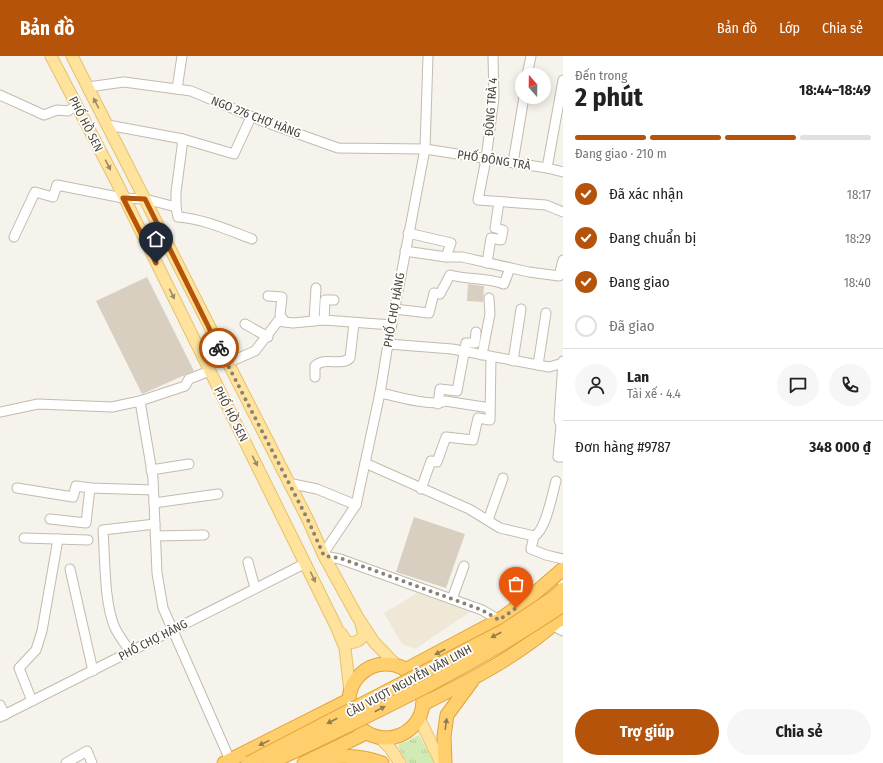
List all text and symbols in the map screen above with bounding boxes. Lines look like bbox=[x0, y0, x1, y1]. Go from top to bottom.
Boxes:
text: Bản đồ bbox=[20, 17, 75, 40]
text: Bản đồ bbox=[717, 20, 757, 37]
text: Lớp bbox=[779, 20, 800, 37]
text: Chia sẻ bbox=[822, 20, 863, 37]
north arrow bbox=[515, 68, 551, 104]
map controls bbox=[515, 68, 551, 104]
text: Đến trong bbox=[575, 68, 627, 83]
street label: ĐÔNG TRÀ 4 bbox=[481, 77, 500, 137]
text: 18:44–18:49 bbox=[799, 81, 871, 99]
text: 2 phút bbox=[575, 82, 643, 113]
street label: PHỐ HỒ SEN bbox=[66, 93, 109, 154]
street label: NGO 276 CHỢ HÀNG bbox=[209, 93, 303, 141]
one-way arrow bbox=[93, 97, 100, 109]
street label: PHỐ ĐÔNG TRÀ bbox=[456, 144, 533, 173]
text: Đang giao · 210 m bbox=[575, 146, 667, 161]
one-way arrow bbox=[105, 159, 111, 171]
icon: check bbox=[575, 183, 597, 205]
text: Đã xác nhận bbox=[609, 185, 683, 203]
text: 18:17 bbox=[847, 187, 871, 202]
pin bbox=[139, 222, 173, 263]
icon: check bbox=[575, 227, 597, 249]
icon: home bbox=[145, 228, 167, 250]
text: Đang chuẩn bị bbox=[609, 229, 696, 247]
text: 18:29 bbox=[845, 231, 871, 246]
street label: PHỐ CHỢ HÀNG bbox=[378, 271, 407, 348]
icon: check bbox=[575, 271, 597, 293]
text: Đang giao bbox=[609, 273, 670, 291]
text: 18:40 bbox=[844, 275, 871, 290]
one-way arrow bbox=[168, 289, 175, 300]
text: Đã giao bbox=[609, 317, 655, 335]
courier bbox=[199, 328, 239, 368]
icon: bike bbox=[208, 337, 230, 359]
button: person bbox=[575, 364, 617, 406]
button: chat bbox=[777, 364, 819, 406]
button: phone bbox=[829, 364, 871, 406]
text: Lan bbox=[627, 368, 649, 386]
street label: PHỐ HỒ SEN bbox=[211, 383, 254, 444]
text: Tài xế · 4.4 bbox=[627, 386, 681, 401]
text: Đơn hàng #9787 bbox=[575, 438, 671, 456]
text: 348 000 ₫ bbox=[809, 438, 871, 456]
one-way arrow bbox=[252, 455, 258, 466]
pin bbox=[499, 567, 533, 608]
one-way arrow bbox=[310, 571, 316, 583]
icon: bag bbox=[505, 573, 527, 595]
street label: PHỐ CHỢ HÀNG bbox=[115, 614, 190, 663]
one-way arrow bbox=[490, 631, 502, 638]
street label: CẦU VƯỢT NGUYỄN VĂN LINH bbox=[342, 639, 474, 720]
one-way arrow bbox=[434, 648, 445, 655]
one-way arrow bbox=[375, 706, 386, 712]
button: Trợ giúp bbox=[575, 709, 719, 755]
button: Chia sẻ bbox=[727, 709, 871, 755]
one-way arrow bbox=[326, 718, 337, 725]
one-way arrow bbox=[443, 718, 449, 730]
one-way arrow bbox=[259, 740, 270, 746]

